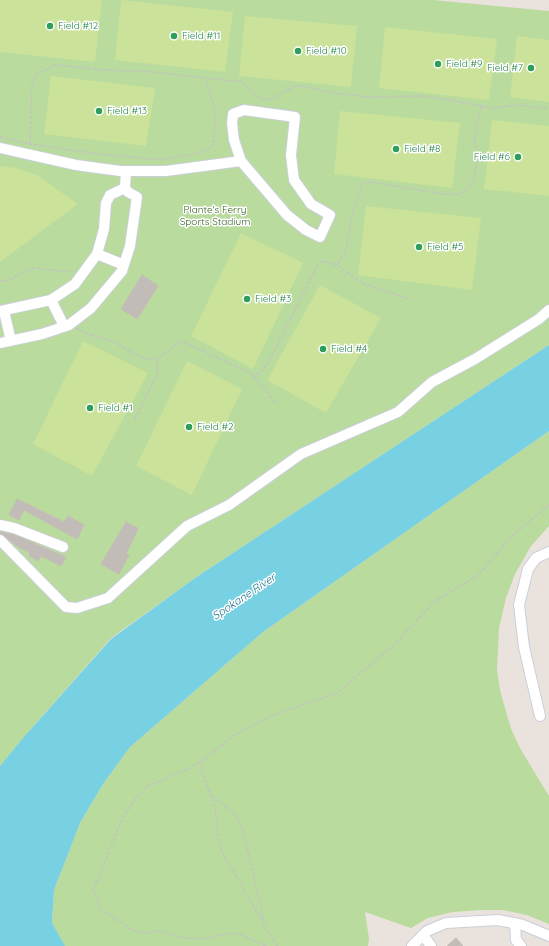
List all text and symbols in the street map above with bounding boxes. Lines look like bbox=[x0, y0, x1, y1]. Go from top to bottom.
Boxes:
place label: Field #12 bbox=[58, 20, 98, 32]
marker: Field #12 bbox=[45, 21, 55, 31]
place label: Field #11 bbox=[182, 30, 220, 42]
marker: Field #11 bbox=[169, 31, 179, 41]
place label: Field #10 bbox=[306, 45, 347, 57]
marker: Field #10 bbox=[293, 46, 303, 56]
place label: Field #9 bbox=[446, 58, 483, 70]
marker: Field #9 bbox=[433, 59, 443, 69]
place label: Field #7 bbox=[487, 62, 523, 74]
marker: Field #7 bbox=[526, 63, 536, 73]
place label: Field #13 bbox=[107, 105, 147, 117]
marker: Field #13 bbox=[94, 106, 104, 116]
place label: Field #8 bbox=[404, 143, 440, 155]
marker: Field #8 bbox=[391, 144, 401, 154]
place label: Field #6 bbox=[474, 151, 510, 163]
marker: Field #6 bbox=[513, 152, 523, 162]
park label: Plante's Ferry Sports Stadium bbox=[180, 204, 250, 228]
place label: Field #5 bbox=[427, 241, 463, 253]
marker: Field #5 bbox=[414, 242, 424, 252]
place label: Field #3 bbox=[255, 293, 291, 305]
marker: Field #3 bbox=[242, 294, 252, 304]
place label: Field #4 bbox=[331, 343, 367, 355]
marker: Field #4 bbox=[318, 344, 328, 354]
place label: Field #1 bbox=[98, 402, 133, 414]
marker: Field #1 bbox=[85, 403, 95, 413]
place label: Field #2 bbox=[197, 421, 234, 433]
marker: Field #2 bbox=[184, 422, 194, 432]
water label: Spokane River bbox=[210, 571, 278, 623]

